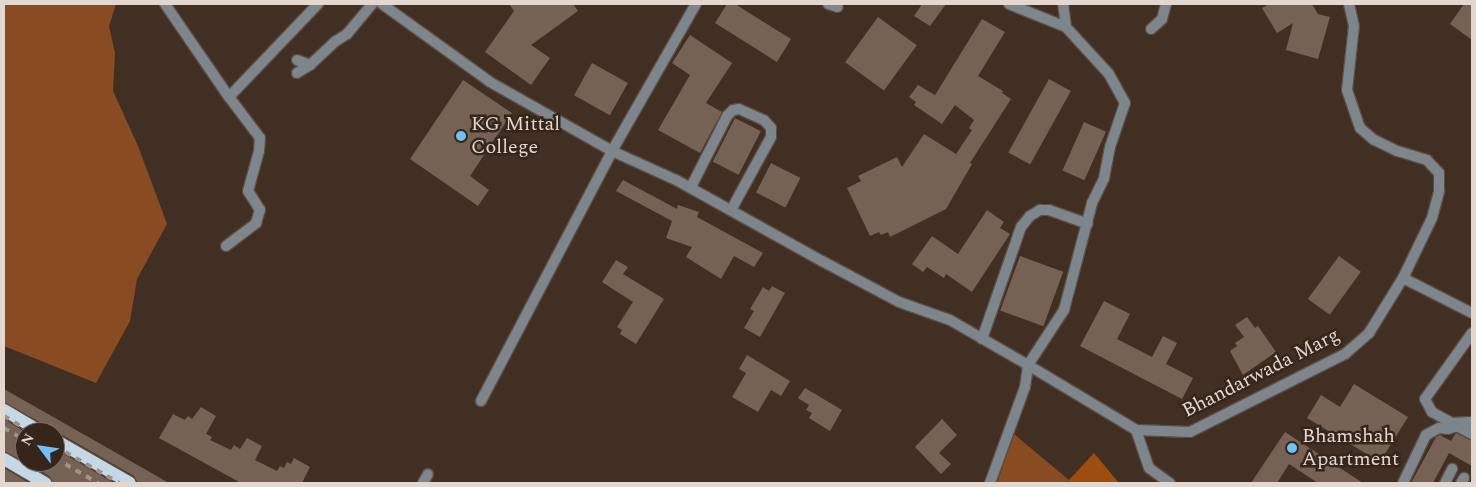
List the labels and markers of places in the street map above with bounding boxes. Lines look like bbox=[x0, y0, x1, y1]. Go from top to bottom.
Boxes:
place label: KG Mittal College bbox=[471, 112, 560, 159]
marker: KG Mittal College bbox=[455, 130, 467, 142]
place label: Bhamshah Apartment bbox=[1302, 424, 1399, 471]
marker: Bhamshah Apartment bbox=[1286, 442, 1298, 454]

